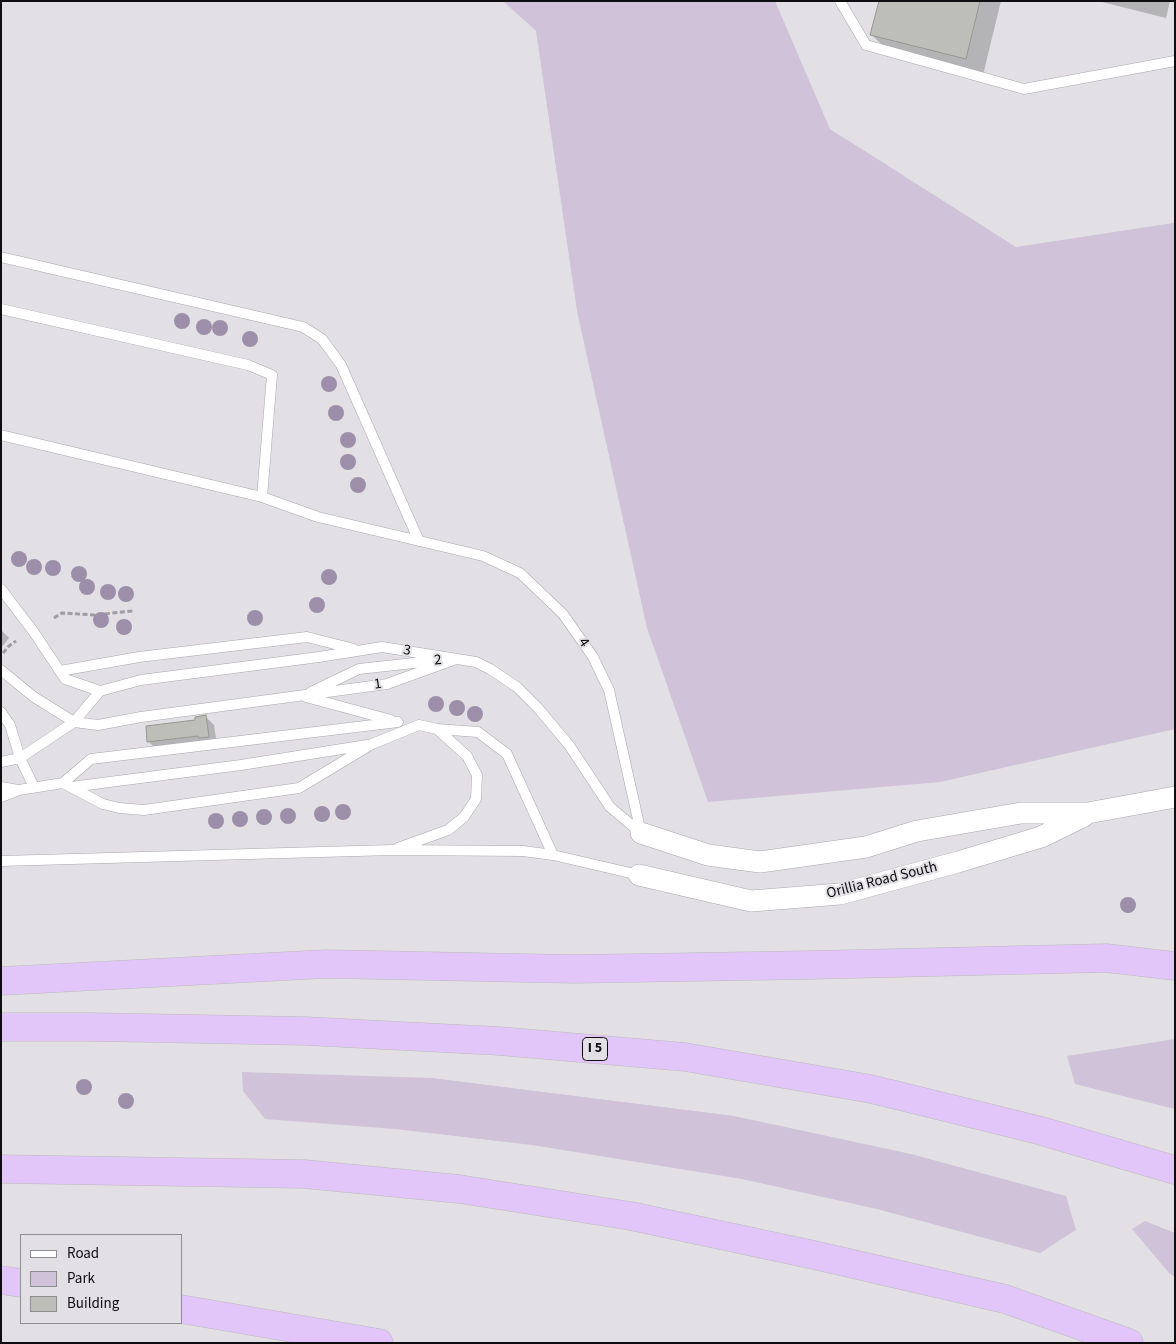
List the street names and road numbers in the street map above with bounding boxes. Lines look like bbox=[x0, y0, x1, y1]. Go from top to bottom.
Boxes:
street label: 4 bbox=[573, 635, 593, 651]
street label: 3 bbox=[402, 642, 412, 660]
street label: 2 bbox=[434, 652, 442, 670]
street label: 1 bbox=[373, 676, 383, 694]
street label: Orillia Road South bbox=[825, 859, 939, 903]
road number: I 5 bbox=[582, 1038, 608, 1060]

